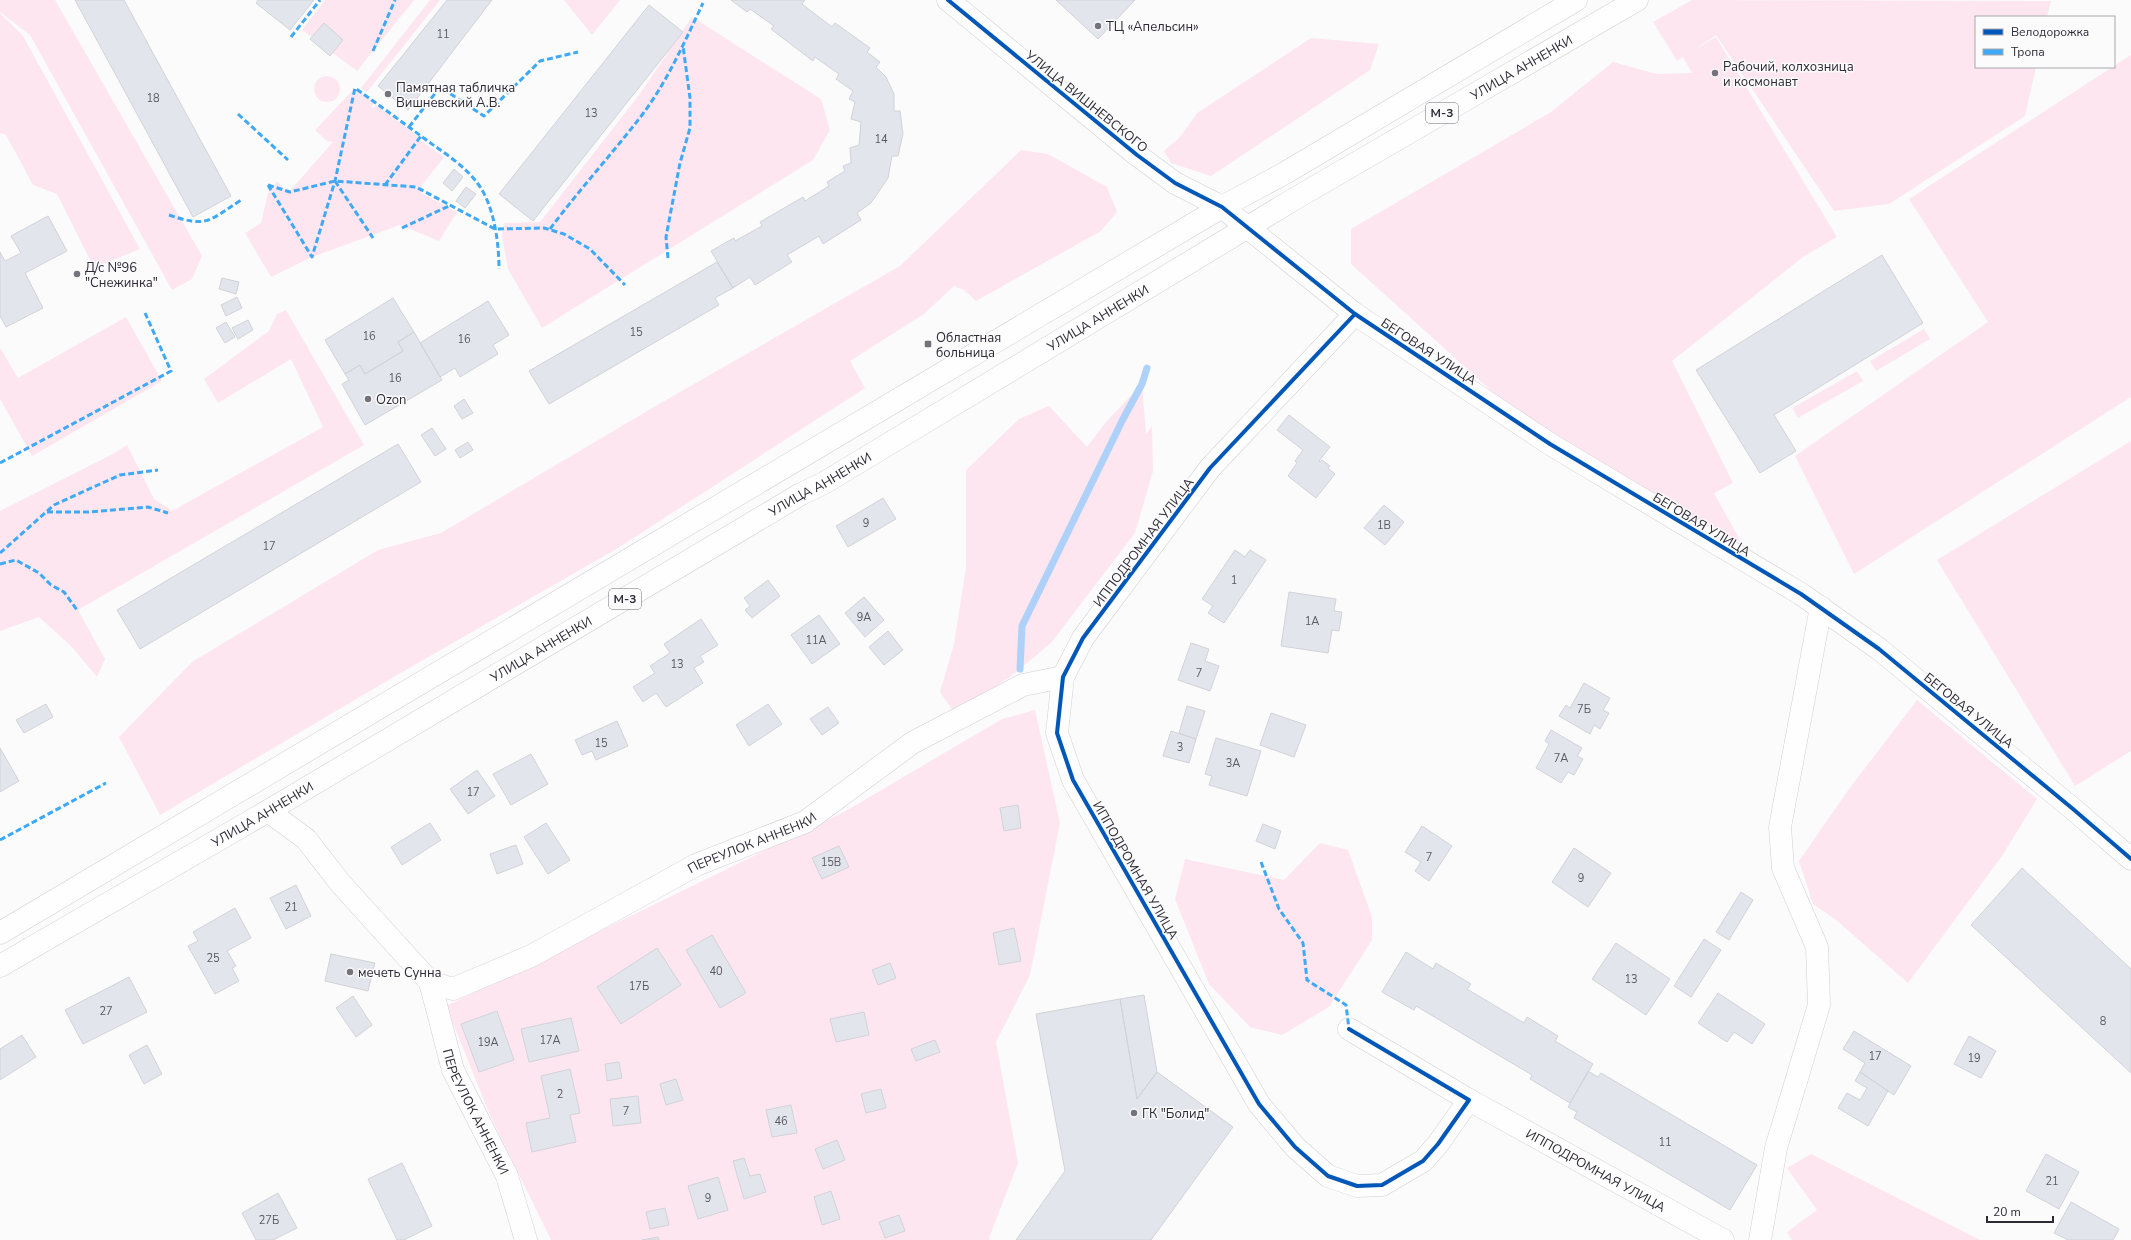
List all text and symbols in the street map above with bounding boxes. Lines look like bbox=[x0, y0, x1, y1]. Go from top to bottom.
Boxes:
legend bbox=[1975, 16, 2115, 68]
place label: ТЦ «Апельсин» bbox=[1106, 18, 1199, 36]
marker: ТЦ «Апельсин» bbox=[1093, 21, 1103, 31]
text: Велодорожка bbox=[2011, 24, 2089, 40]
house number: 11 bbox=[436, 27, 450, 42]
street label: УЛИЦА АННЕНКИ bbox=[1466, 31, 1576, 105]
text: Тропа bbox=[2011, 44, 2045, 60]
street label: УЛИЦА ВИШНЕВСКОГО bbox=[1021, 46, 1151, 157]
place label: Рабочий, колхозница и космонавт bbox=[1723, 58, 1854, 91]
marker: Рабочий, колхозница и космонавт bbox=[1710, 68, 1720, 78]
place label: Памятная табличка Вишневский А.В. bbox=[396, 79, 515, 112]
marker: Памятная табличка Вишневский А.В. bbox=[383, 89, 393, 99]
house number: 18 bbox=[146, 91, 160, 106]
road number: М-3 bbox=[1426, 103, 1458, 123]
house number: 13 bbox=[584, 106, 598, 121]
house number: 14 bbox=[874, 132, 888, 147]
place label: Д/с №96 "Снежинка" bbox=[85, 259, 158, 292]
marker: Д/с №96 "Снежинка" bbox=[72, 269, 82, 279]
street label: УЛИЦА АННЕНКИ bbox=[1043, 281, 1152, 357]
street label: БЕГОВАЯ УЛИЦА bbox=[1377, 314, 1480, 390]
house number: 15 bbox=[629, 325, 643, 340]
house number: 16 bbox=[362, 329, 376, 344]
place label: Областная больница bbox=[936, 329, 1001, 362]
house number: 16 bbox=[457, 332, 471, 347]
marker: Областная больница bbox=[923, 339, 933, 349]
house number: 16 bbox=[388, 371, 402, 386]
place label: Ozon bbox=[376, 391, 406, 409]
marker: Ozon bbox=[363, 394, 373, 404]
street label: УЛИЦА АННЕНКИ bbox=[765, 448, 875, 522]
street label: ИППОДРОМНАЯ УЛИЦА bbox=[1089, 474, 1199, 611]
street label: БЕГОВАЯ УЛИЦА bbox=[1649, 489, 1754, 561]
house number: 9 bbox=[863, 516, 869, 531]
house number: 1В bbox=[1377, 518, 1391, 533]
house number: 17 bbox=[262, 539, 276, 554]
house number: 1 bbox=[1231, 573, 1237, 588]
road number: М-3 bbox=[609, 589, 641, 609]
house number: 9А bbox=[857, 610, 871, 625]
street label: УЛИЦА АННЕНКИ bbox=[486, 612, 596, 687]
house number: 1А bbox=[1305, 614, 1319, 629]
house number: 11А bbox=[805, 633, 827, 648]
house number: 13 bbox=[670, 657, 684, 672]
house number: 7 bbox=[1196, 666, 1202, 681]
street label: БЕГОВАЯ УЛИЦА bbox=[1920, 669, 2017, 753]
house number: 7Б bbox=[1577, 702, 1591, 717]
house number: 15 bbox=[594, 736, 608, 751]
house number: 3 bbox=[1177, 740, 1183, 755]
house number: 7А bbox=[1554, 751, 1568, 766]
house number: 3А bbox=[1226, 756, 1240, 771]
street label: УЛИЦА АННЕНКИ bbox=[207, 778, 317, 852]
house number: 17 bbox=[466, 785, 480, 800]
street label: ИППОДРОМНАЯ УЛИЦА bbox=[1088, 798, 1182, 943]
street label: ПЕРЕУЛОК АННЕНКИ bbox=[685, 808, 821, 878]
house number: 7 bbox=[1426, 850, 1432, 865]
house number: 15В bbox=[821, 855, 841, 870]
house number: 9 bbox=[1578, 871, 1584, 886]
house number: 21 bbox=[284, 900, 298, 915]
house number: 25 bbox=[206, 951, 220, 966]
place label: мечеть Сунна bbox=[358, 964, 442, 982]
house number: 40 bbox=[709, 964, 723, 979]
marker: мечеть Сунна bbox=[345, 967, 355, 977]
house number: 13 bbox=[1624, 972, 1638, 987]
house number: 17Б bbox=[629, 979, 649, 994]
house number: 27 bbox=[99, 1004, 113, 1019]
house number: 8 bbox=[2100, 1014, 2107, 1029]
house number: 17А bbox=[539, 1033, 561, 1048]
house number: 19А bbox=[477, 1035, 499, 1050]
street label: ПЕРЕУЛОК АННЕНКИ bbox=[438, 1047, 513, 1178]
house number: 17 bbox=[1868, 1049, 1882, 1064]
house number: 19 bbox=[1967, 1051, 1981, 1066]
house number: 2 bbox=[557, 1087, 563, 1102]
house number: 7 bbox=[623, 1104, 629, 1119]
place label: ГК "Болид" bbox=[1142, 1105, 1209, 1123]
marker: ГК "Болид" bbox=[1129, 1108, 1139, 1118]
house number: 46 bbox=[774, 1114, 788, 1129]
street label: ИППОДРОМНАЯ УЛИЦА bbox=[1522, 1125, 1669, 1217]
house number: 11 bbox=[1658, 1135, 1672, 1150]
house number: 21 bbox=[2045, 1174, 2059, 1189]
house number: 9 bbox=[705, 1191, 711, 1206]
scale bar bbox=[1987, 1198, 2053, 1224]
text: 20 m bbox=[1993, 1204, 2021, 1220]
house number: 27Б bbox=[259, 1213, 279, 1228]

